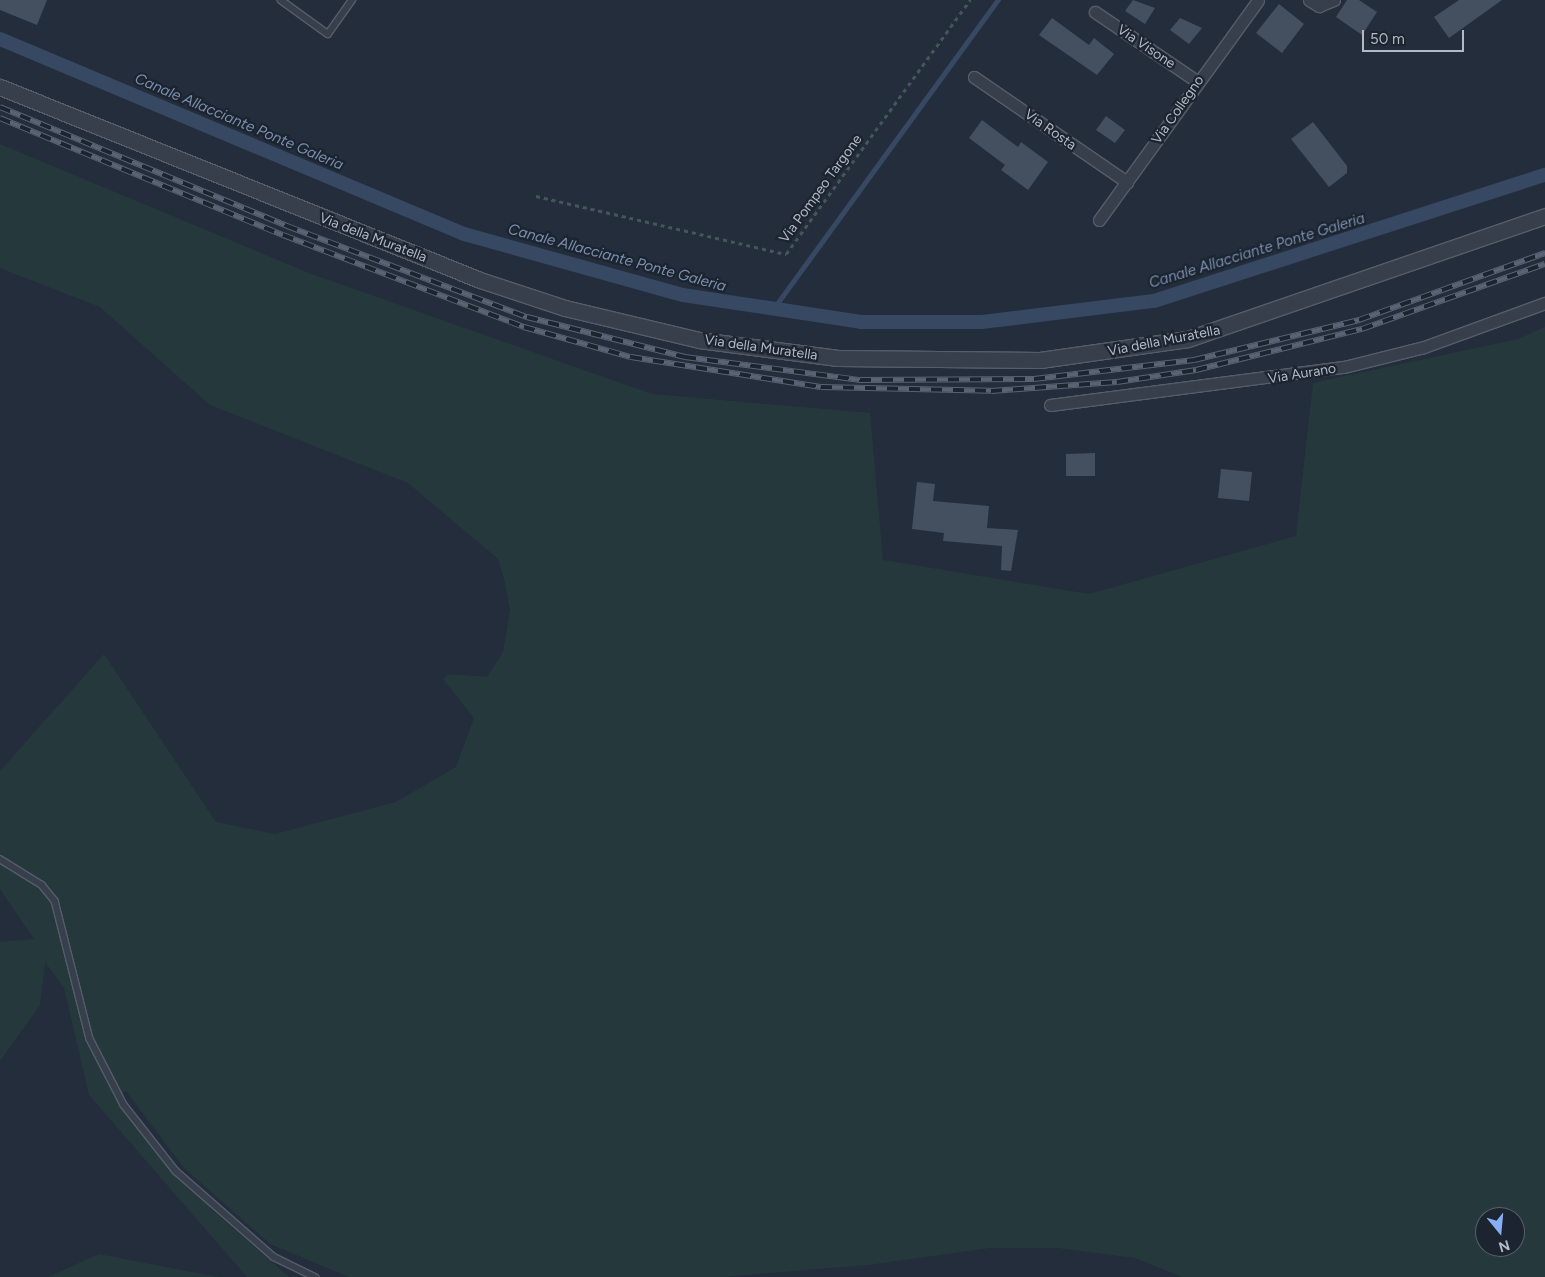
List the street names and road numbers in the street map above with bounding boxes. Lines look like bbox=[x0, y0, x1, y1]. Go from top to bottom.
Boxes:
street label: Via Visone bbox=[1114, 21, 1178, 73]
street label: Via Collegno bbox=[1148, 73, 1208, 147]
street label: Via Rosta bbox=[1021, 106, 1079, 154]
street label: Via Pompeo Targone bbox=[776, 132, 866, 246]
street label: Via della Muratella bbox=[317, 210, 429, 266]
street label: Via della Muratella bbox=[1107, 322, 1221, 360]
street label: Via della Muratella bbox=[703, 332, 819, 364]
street label: Via Aurano bbox=[1267, 360, 1337, 388]

